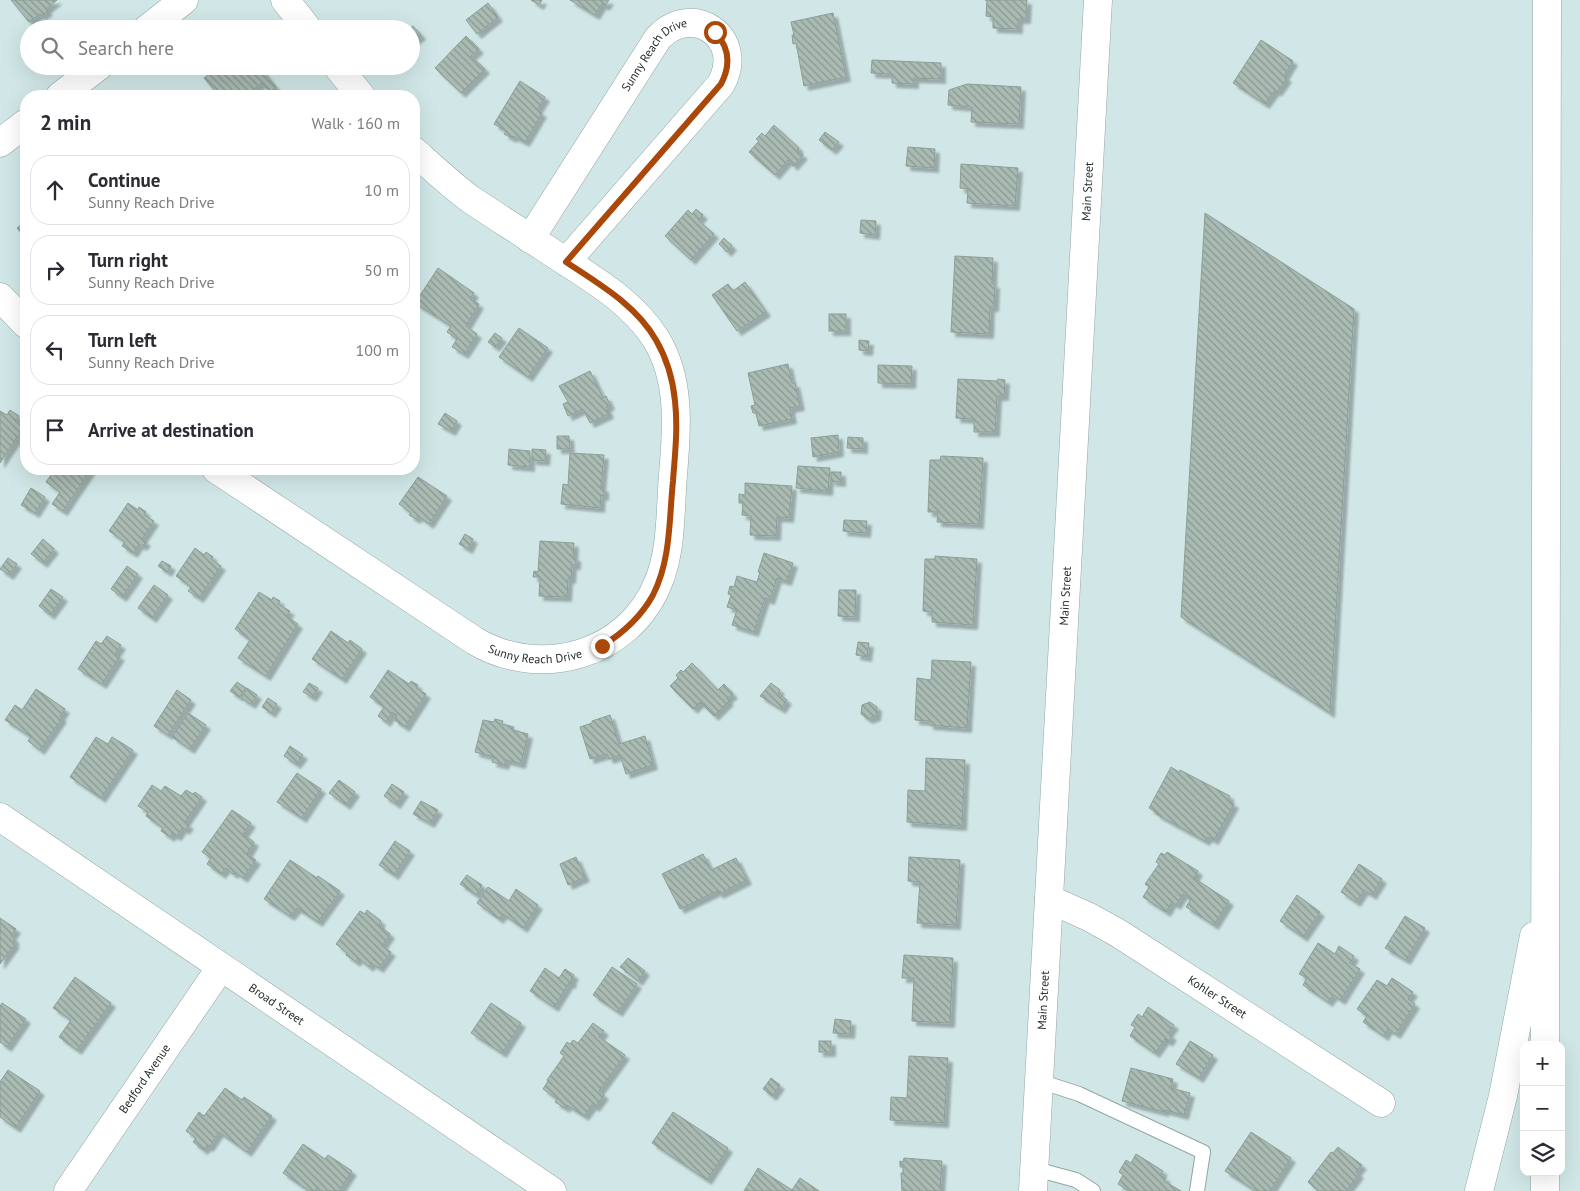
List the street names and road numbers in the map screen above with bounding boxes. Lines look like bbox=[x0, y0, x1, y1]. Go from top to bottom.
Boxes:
street label: Sunny Reach Drive bbox=[618, 15, 688, 94]
street label: Main Street bbox=[1078, 162, 1096, 221]
street label: Main Street bbox=[1056, 566, 1074, 626]
street label: Sunny Reach Drive bbox=[486, 641, 584, 666]
street label: Main Street bbox=[1034, 970, 1052, 1030]
street label: Kohler Street bbox=[1185, 972, 1250, 1021]
street label: Broad Street bbox=[246, 980, 307, 1028]
street label: Bedford Avenue bbox=[115, 1041, 173, 1116]

